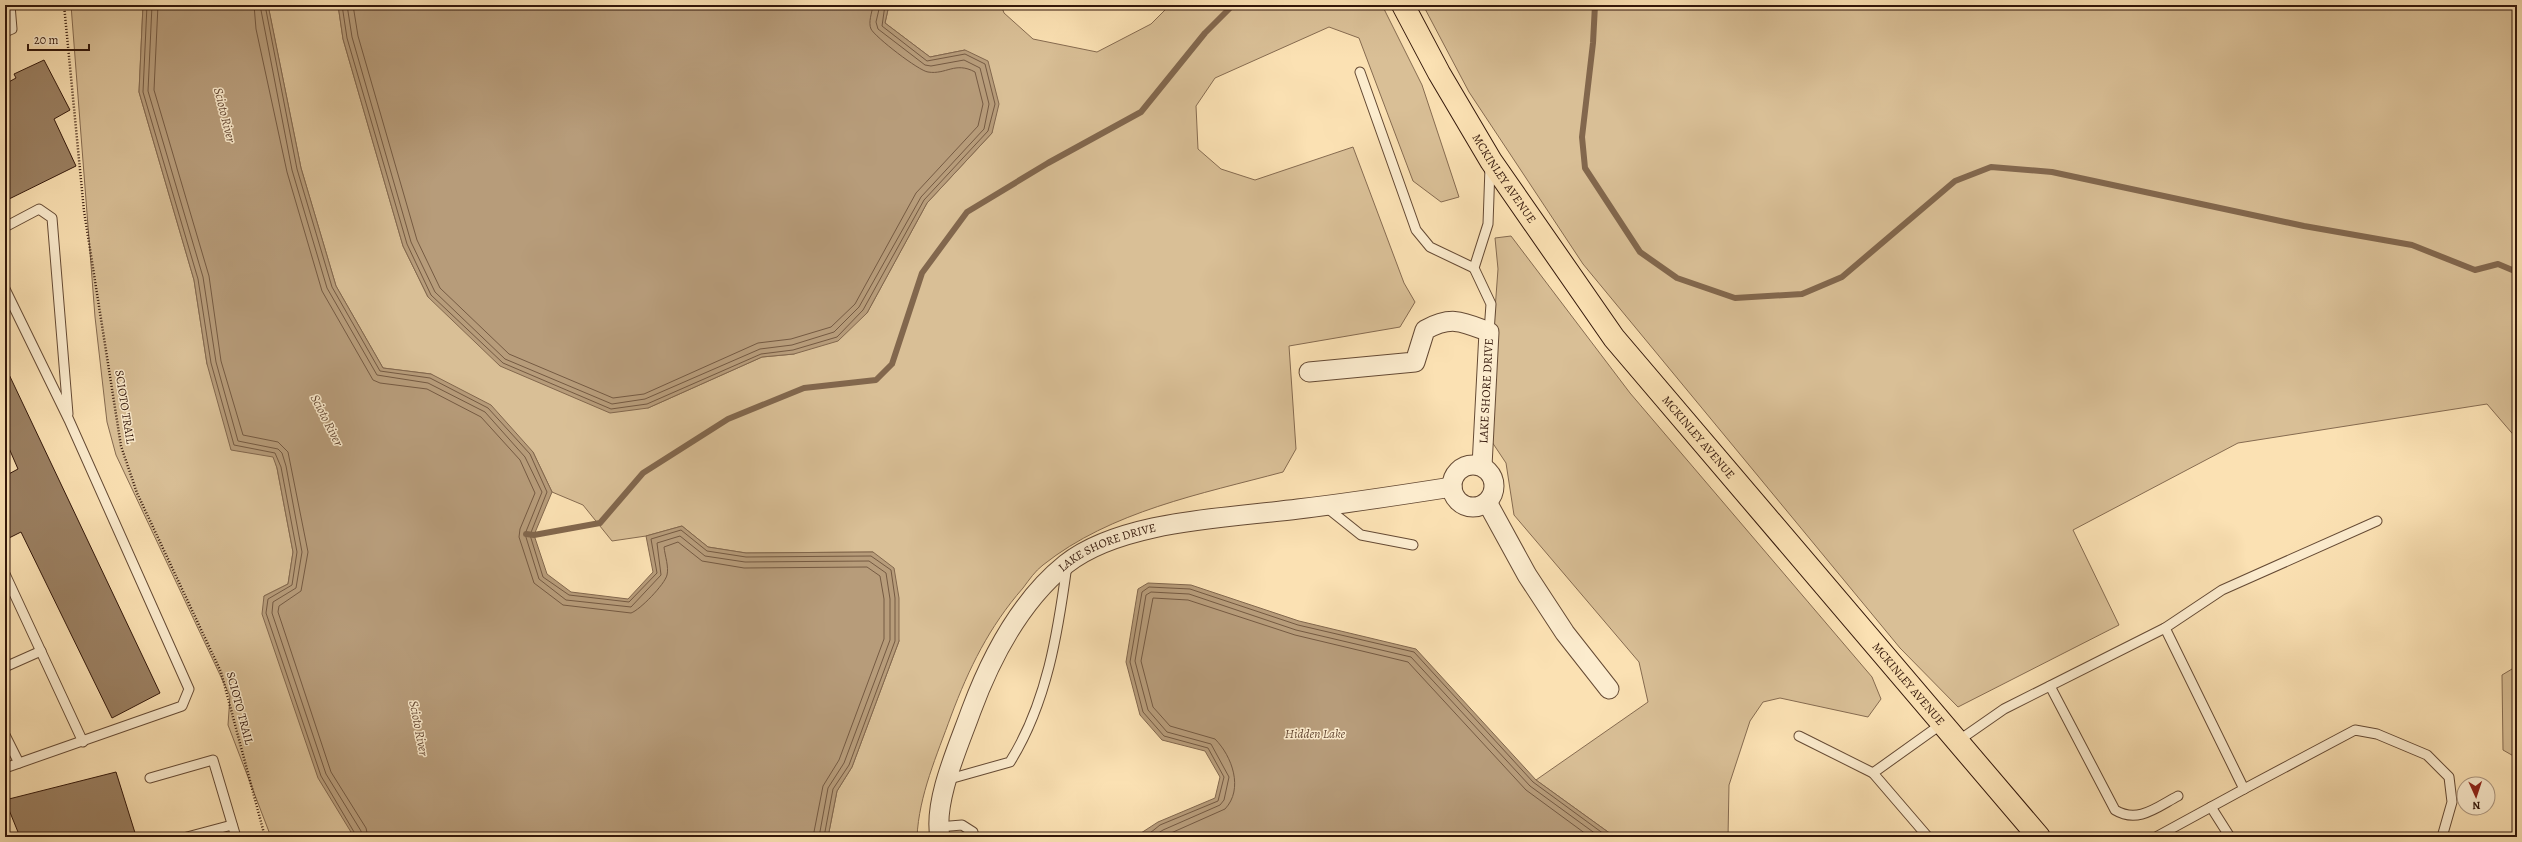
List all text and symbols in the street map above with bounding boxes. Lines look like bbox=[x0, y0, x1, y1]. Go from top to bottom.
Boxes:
scale bar bbox=[28, 26, 89, 52]
text: 20 m bbox=[34, 32, 58, 48]
water label: Scioto River bbox=[210, 86, 240, 145]
street label: MCKINLEY AVENUE bbox=[1469, 131, 1540, 226]
street label: LAKE SHORE DRIVE bbox=[1475, 338, 1497, 444]
street label: SCIOTO TRAIL bbox=[111, 369, 139, 446]
water label: Scioto River bbox=[307, 391, 347, 449]
street label: MCKINLEY AVENUE bbox=[1659, 392, 1738, 482]
street label: LAKE SHORE DRIVE bbox=[1055, 520, 1157, 575]
street label: MCKINLEY AVENUE bbox=[1869, 639, 1949, 729]
street label: SCIOTO TRAIL bbox=[223, 670, 258, 747]
water label: Scioto River bbox=[405, 699, 433, 758]
water label: Hidden Lake bbox=[1285, 725, 1346, 742]
north arrow bbox=[2456, 776, 2496, 816]
text: N bbox=[2472, 798, 2481, 813]

